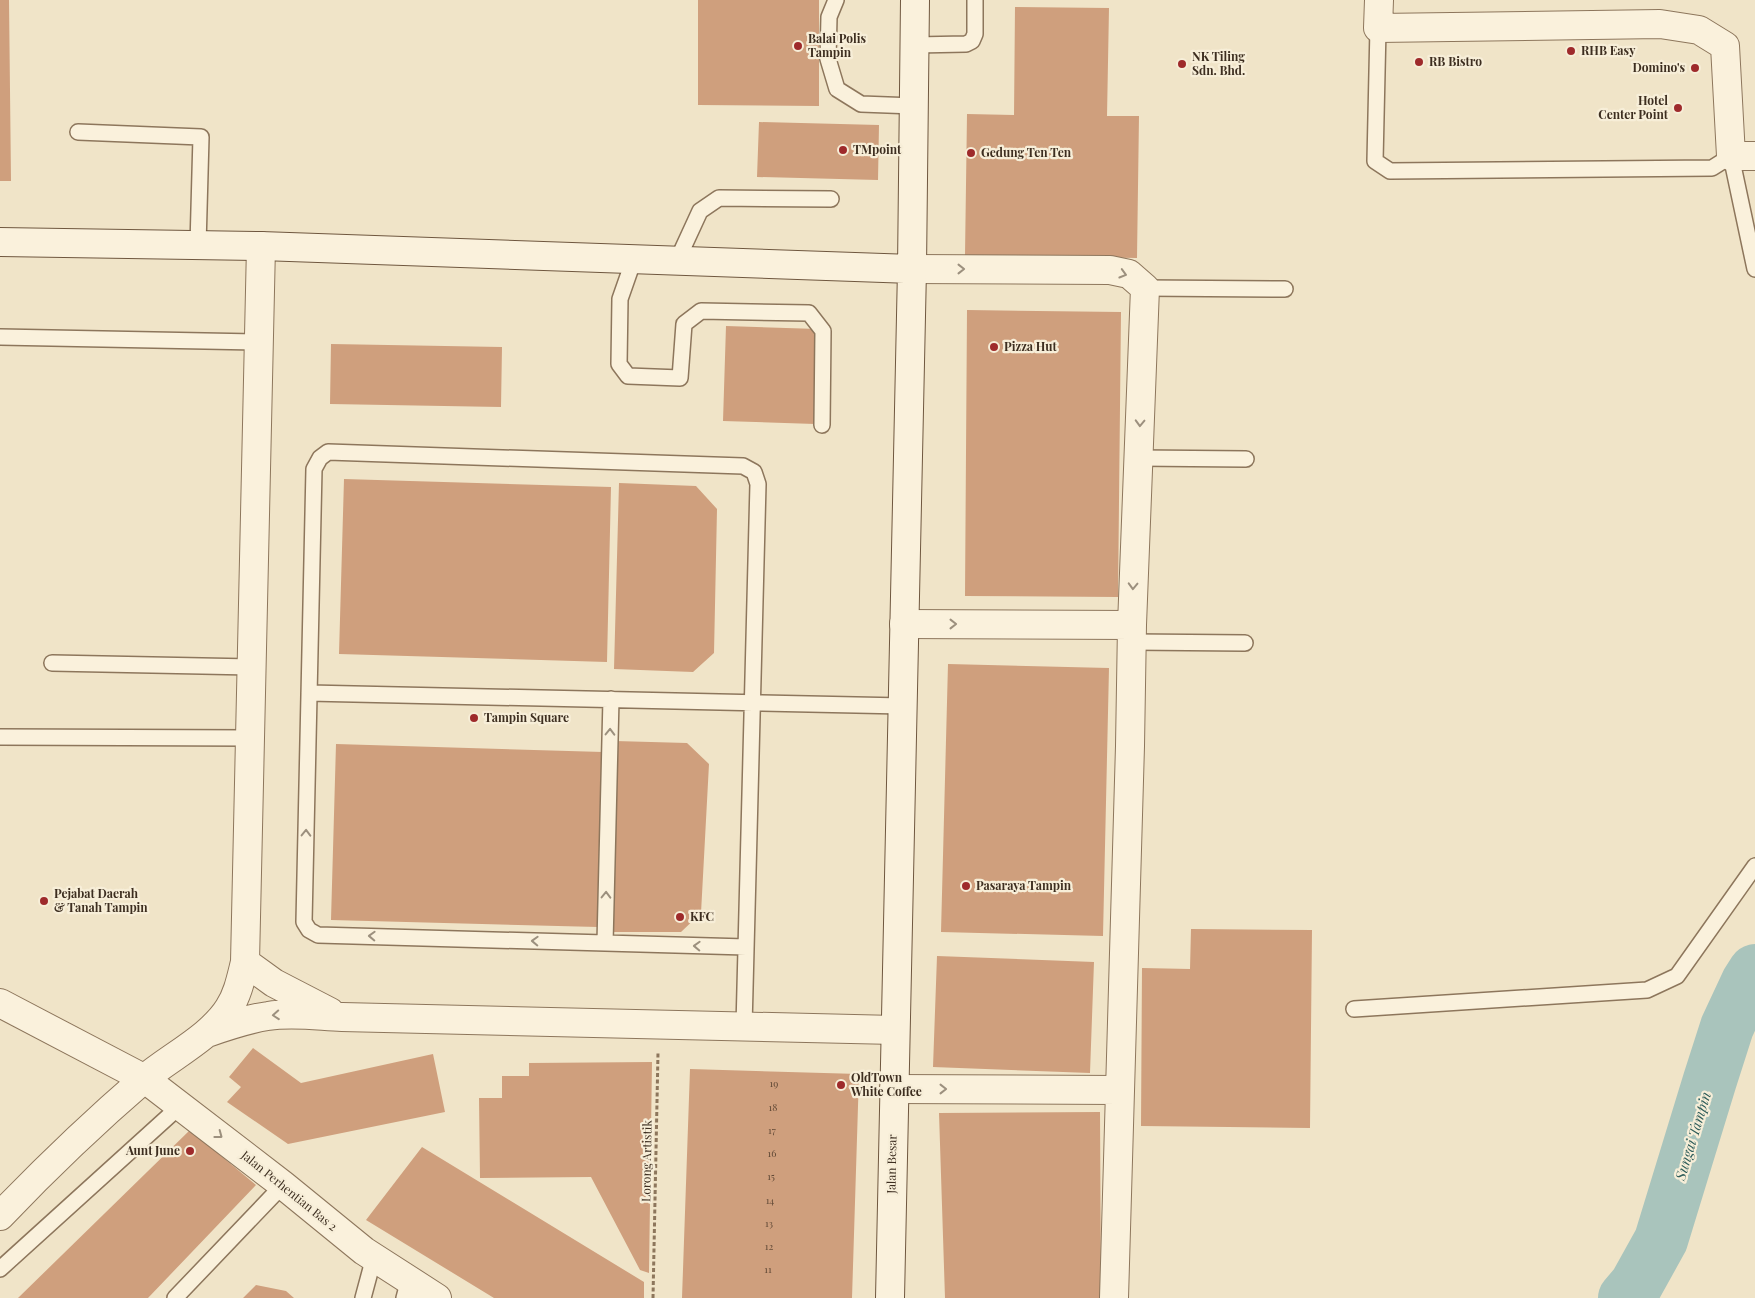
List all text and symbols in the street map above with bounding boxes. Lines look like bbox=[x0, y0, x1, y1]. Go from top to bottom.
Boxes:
place label: Balai Polis Tampin bbox=[808, 30, 866, 60]
marker: Balai Polis Tampin bbox=[792, 40, 804, 52]
place label: RHB Easy bbox=[1581, 42, 1636, 58]
marker: RHB Easy bbox=[1565, 45, 1577, 57]
place label: NK Tiling Sdn. Bhd. bbox=[1192, 48, 1245, 78]
place label: RB Bistro bbox=[1429, 53, 1482, 69]
marker: RB Bistro bbox=[1413, 56, 1425, 68]
marker: NK Tiling Sdn. Bhd. bbox=[1176, 58, 1188, 70]
place label: Domino's bbox=[1632, 59, 1685, 75]
marker: Domino's bbox=[1689, 62, 1701, 74]
place label: Hotel Center Point bbox=[1598, 92, 1669, 122]
marker: Hotel Center Point bbox=[1672, 102, 1684, 114]
place label: TMpoint bbox=[853, 141, 902, 157]
marker: TMpoint bbox=[837, 144, 849, 156]
place label: Gedung Ten Ten bbox=[981, 144, 1072, 160]
marker: Gedung Ten Ten bbox=[965, 147, 977, 159]
one-way arrow bbox=[957, 264, 965, 274]
one-way arrow bbox=[1118, 268, 1126, 278]
place label: Pizza Hut bbox=[1004, 338, 1058, 354]
marker: Pizza Hut bbox=[988, 341, 1000, 353]
one-way arrow bbox=[1134, 420, 1145, 428]
one-way arrow bbox=[1128, 582, 1139, 590]
one-way arrow bbox=[950, 619, 957, 629]
place label: Tampin Square bbox=[484, 709, 569, 725]
marker: Tampin Square bbox=[468, 712, 480, 724]
one-way arrow bbox=[605, 728, 615, 736]
one-way arrow bbox=[301, 829, 311, 836]
place label: Pasaraya Tampin bbox=[976, 877, 1072, 893]
marker: Pasaraya Tampin bbox=[960, 880, 972, 892]
place label: Pejabat Daerah & Tanah Tampin bbox=[54, 885, 148, 915]
one-way arrow bbox=[601, 890, 611, 898]
marker: Pejabat Daerah & Tanah Tampin bbox=[38, 895, 50, 907]
place label: KFC bbox=[690, 908, 714, 924]
marker: KFC bbox=[674, 911, 686, 923]
one-way arrow bbox=[368, 931, 376, 942]
one-way arrow bbox=[530, 936, 538, 947]
one-way arrow bbox=[693, 941, 700, 951]
one-way arrow bbox=[272, 1010, 280, 1021]
place label: OldTown White Coffee bbox=[850, 1069, 922, 1099]
house number: 19 bbox=[770, 1076, 778, 1090]
marker: OldTown White Coffee bbox=[835, 1079, 847, 1091]
one-way arrow bbox=[940, 1084, 947, 1094]
water label: Sungai Tampin bbox=[1670, 1089, 1715, 1183]
house number: 18 bbox=[769, 1100, 777, 1114]
street label: Lorong Artistik bbox=[637, 1120, 655, 1202]
house number: 17 bbox=[768, 1123, 776, 1137]
one-way arrow bbox=[213, 1129, 222, 1138]
street label: Jalan Besar bbox=[882, 1133, 900, 1195]
place label: Aunt June bbox=[125, 1142, 180, 1158]
marker: Aunt June bbox=[184, 1145, 196, 1157]
street label: Jalan Perhentian Bas 2 bbox=[238, 1146, 341, 1234]
house number: 16 bbox=[768, 1146, 776, 1160]
house number: 15 bbox=[767, 1169, 775, 1183]
house number: 14 bbox=[766, 1193, 774, 1207]
house number: 13 bbox=[765, 1216, 774, 1230]
house number: 12 bbox=[765, 1239, 773, 1253]
house number: 11 bbox=[764, 1262, 772, 1276]

